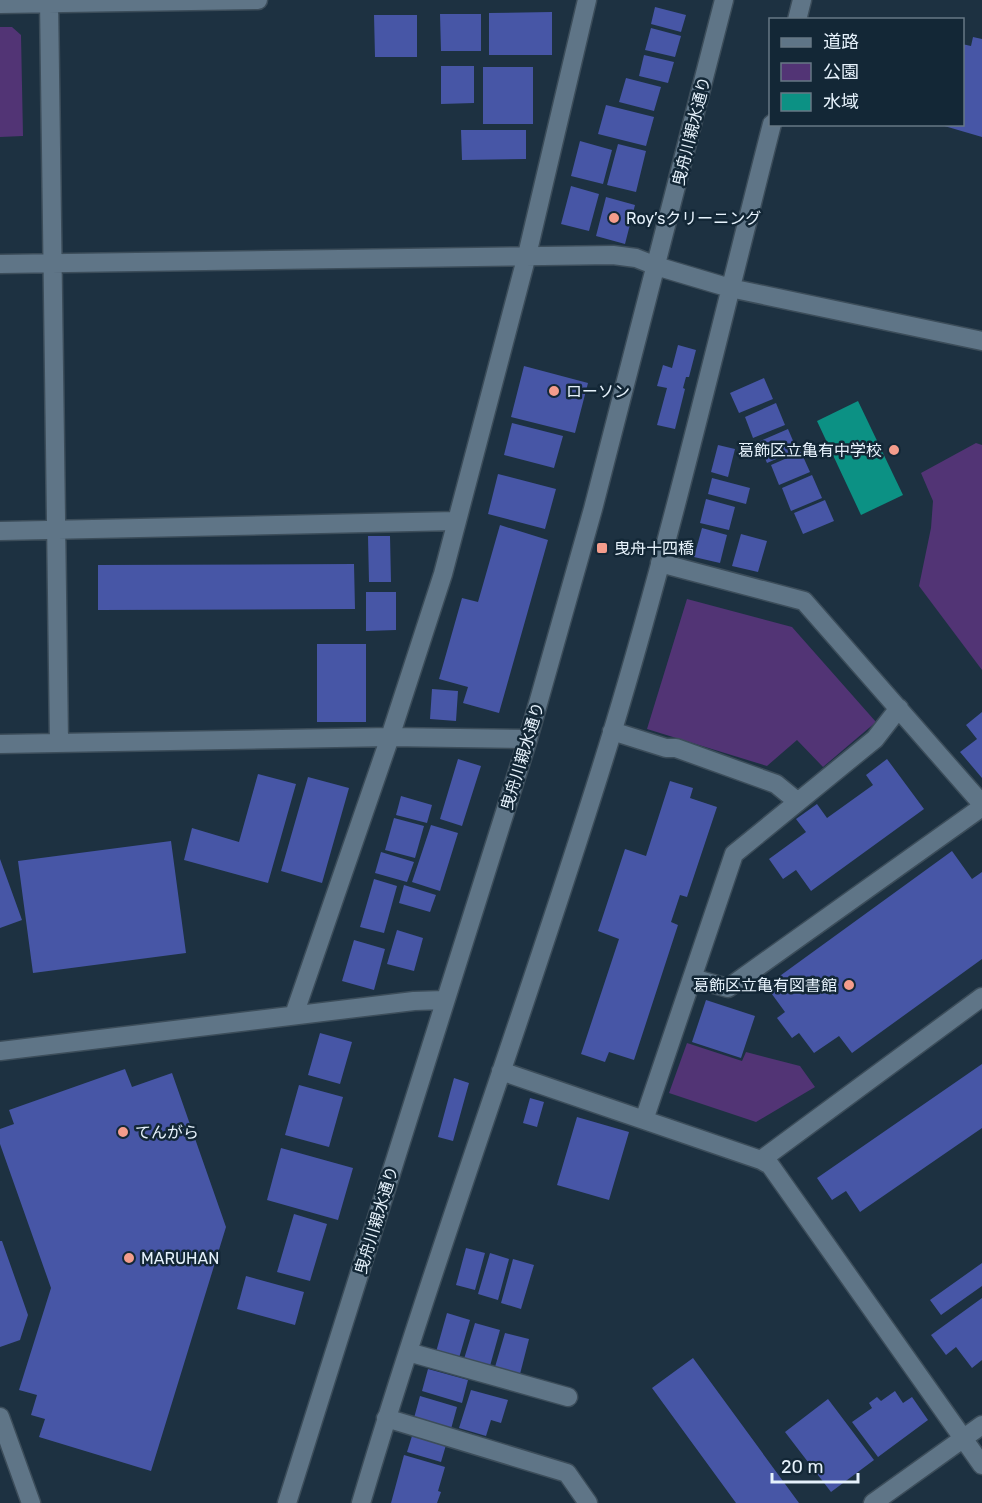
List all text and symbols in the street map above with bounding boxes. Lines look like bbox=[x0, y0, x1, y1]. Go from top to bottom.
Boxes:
legend bbox=[769, 18, 964, 126]
text: 道路 bbox=[823, 31, 859, 53]
text: 公園 bbox=[823, 61, 859, 83]
street label: 曳舟川親水通り bbox=[669, 74, 714, 188]
text: 水域 bbox=[823, 91, 859, 113]
place label: Roy’sクリーニング bbox=[626, 209, 761, 228]
marker: Roy’sクリーニング bbox=[607, 211, 621, 225]
place label: ローソン bbox=[566, 382, 630, 401]
marker: ローソン bbox=[547, 384, 561, 398]
place label: 葛飾区立亀有中学校 bbox=[738, 441, 882, 460]
marker: 葛飾区立亀有中学校 bbox=[887, 443, 901, 457]
place label: 曳舟十四橋 bbox=[614, 539, 694, 558]
marker: 曳舟十四橋 bbox=[595, 541, 609, 555]
street label: 曳舟川親水通り bbox=[497, 700, 548, 812]
place label: 葛飾区立亀有図書館 bbox=[693, 976, 837, 995]
marker: 葛飾区立亀有図書館 bbox=[842, 978, 856, 992]
place label: てんがら bbox=[135, 1123, 199, 1142]
marker: てんがら bbox=[116, 1125, 130, 1139]
street label: 曳舟川親水通り bbox=[351, 1164, 402, 1276]
place label: MARUHAN bbox=[141, 1249, 219, 1268]
marker: MARUHAN bbox=[122, 1251, 136, 1265]
scale bar bbox=[772, 1446, 858, 1484]
text: 20 m bbox=[781, 1456, 823, 1478]

